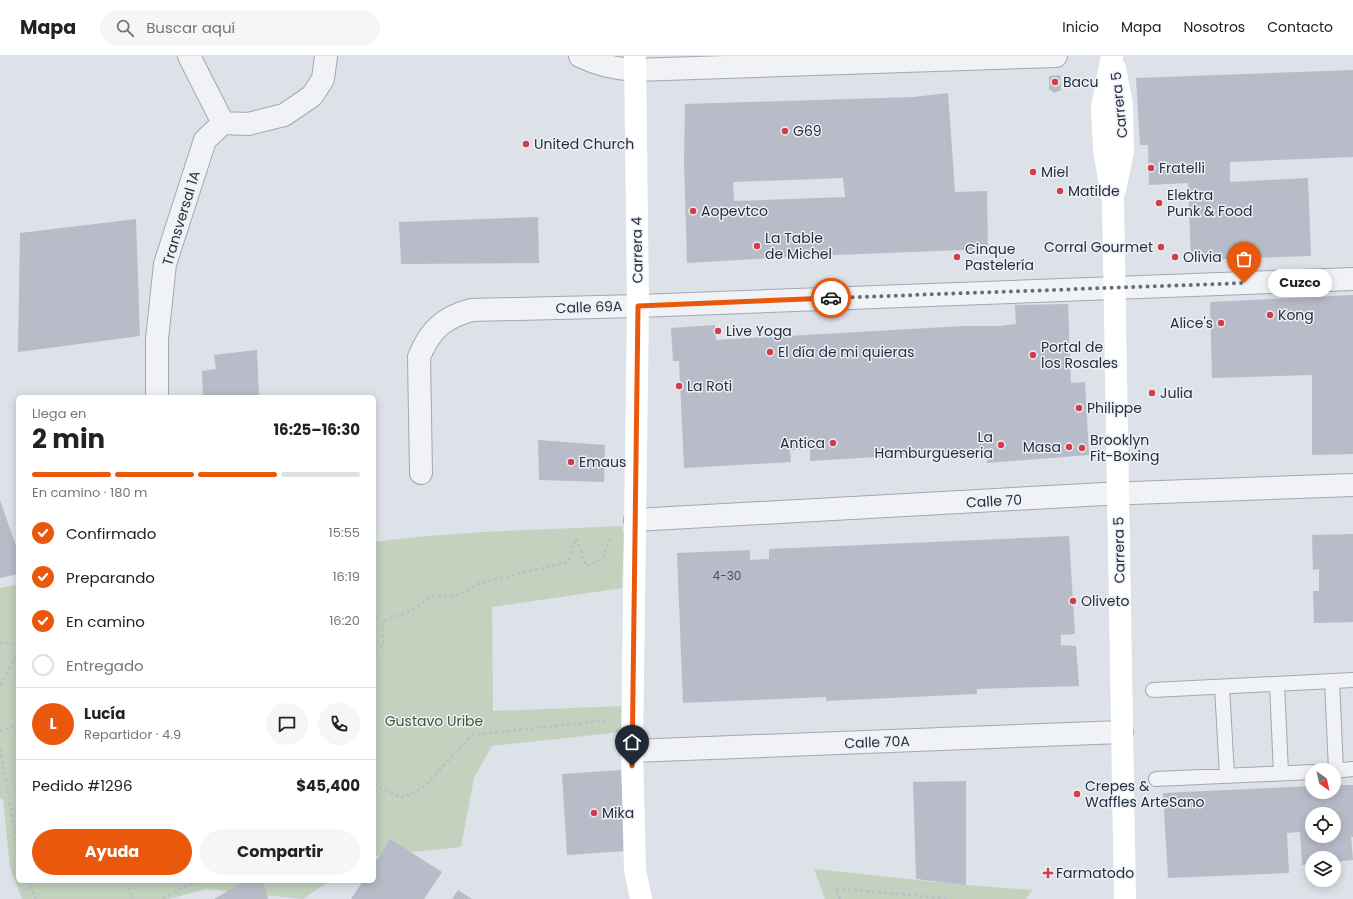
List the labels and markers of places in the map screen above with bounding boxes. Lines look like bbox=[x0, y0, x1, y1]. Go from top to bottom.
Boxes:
place label: Bacu bbox=[1063, 72, 1099, 92]
marker: Bacu bbox=[1050, 77, 1060, 87]
place label: G69 bbox=[793, 121, 822, 141]
marker: G69 bbox=[780, 126, 790, 136]
place label: United Church bbox=[534, 134, 634, 154]
marker: United Church bbox=[521, 139, 531, 149]
place label: Fratelli bbox=[1159, 158, 1205, 178]
place label: Miel bbox=[1041, 162, 1069, 182]
marker: Fratelli bbox=[1146, 163, 1156, 173]
marker: Miel bbox=[1028, 167, 1038, 177]
place label: Matilde bbox=[1068, 181, 1120, 201]
place label: Elektra Punk & Food bbox=[1167, 185, 1253, 221]
marker: Matilde bbox=[1055, 186, 1065, 196]
marker: Elektra Punk & Food bbox=[1154, 198, 1164, 208]
place label: Aopevtco bbox=[701, 201, 768, 221]
marker: Aopevtco bbox=[688, 206, 698, 216]
place label: La Table de Michel bbox=[765, 228, 832, 264]
place label: Corral Gourmet bbox=[1044, 237, 1153, 257]
place label: Cinque Pastelería bbox=[965, 239, 1034, 275]
marker: La Table de Michel bbox=[752, 241, 762, 251]
marker: Corral Gourmet bbox=[1156, 242, 1166, 252]
pin bbox=[1227, 242, 1261, 283]
place label: Olivia bbox=[1183, 247, 1222, 267]
marker: Cinque Pastelería bbox=[952, 252, 962, 262]
marker: Olivia bbox=[1170, 252, 1180, 262]
callout: Cuzco bbox=[1268, 269, 1332, 297]
place label: Kong bbox=[1278, 305, 1314, 325]
marker: Kong bbox=[1265, 310, 1275, 320]
place label: Alice's bbox=[1170, 313, 1213, 333]
marker: Alice's bbox=[1216, 318, 1226, 328]
place label: Live Yoga bbox=[726, 321, 792, 341]
marker: Live Yoga bbox=[713, 326, 723, 336]
place label: Portal de los Rosales bbox=[1041, 337, 1118, 373]
place label: El día de mi quieras bbox=[778, 342, 915, 362]
marker: El día de mi quieras bbox=[765, 347, 775, 357]
marker: Portal de los Rosales bbox=[1028, 350, 1038, 360]
place label: La Roti bbox=[687, 376, 732, 396]
marker: La Roti bbox=[674, 381, 684, 391]
place label: Julia bbox=[1160, 383, 1193, 403]
marker: Julia bbox=[1147, 388, 1157, 398]
place label: Philippe bbox=[1087, 398, 1142, 418]
marker: Philippe bbox=[1074, 403, 1084, 413]
place label: La Hamburgueseria bbox=[875, 427, 993, 463]
place label: Brooklyn Fit-Boxing bbox=[1090, 430, 1159, 466]
place label: Antica bbox=[780, 433, 825, 453]
place label: Masa bbox=[1023, 437, 1061, 457]
marker: Antica bbox=[828, 438, 838, 448]
marker: La Hamburgueseria bbox=[996, 440, 1006, 450]
marker: Masa bbox=[1064, 442, 1074, 452]
marker: Brooklyn Fit-Boxing bbox=[1077, 443, 1087, 453]
place label: Emaus bbox=[579, 452, 626, 472]
marker: Emaus bbox=[566, 457, 576, 467]
place label: Oliveto bbox=[1081, 591, 1130, 611]
marker: Oliveto bbox=[1068, 596, 1078, 606]
pin bbox=[615, 725, 649, 766]
place label: Crepes & Waffles ArteSano bbox=[1085, 776, 1205, 812]
marker: Crepes & Waffles ArteSano bbox=[1072, 789, 1082, 799]
place label: Mika bbox=[602, 803, 634, 823]
marker: Mika bbox=[589, 808, 599, 818]
place label: Farmatodo bbox=[1056, 863, 1134, 883]
marker: Farmatodo bbox=[1043, 868, 1053, 878]

